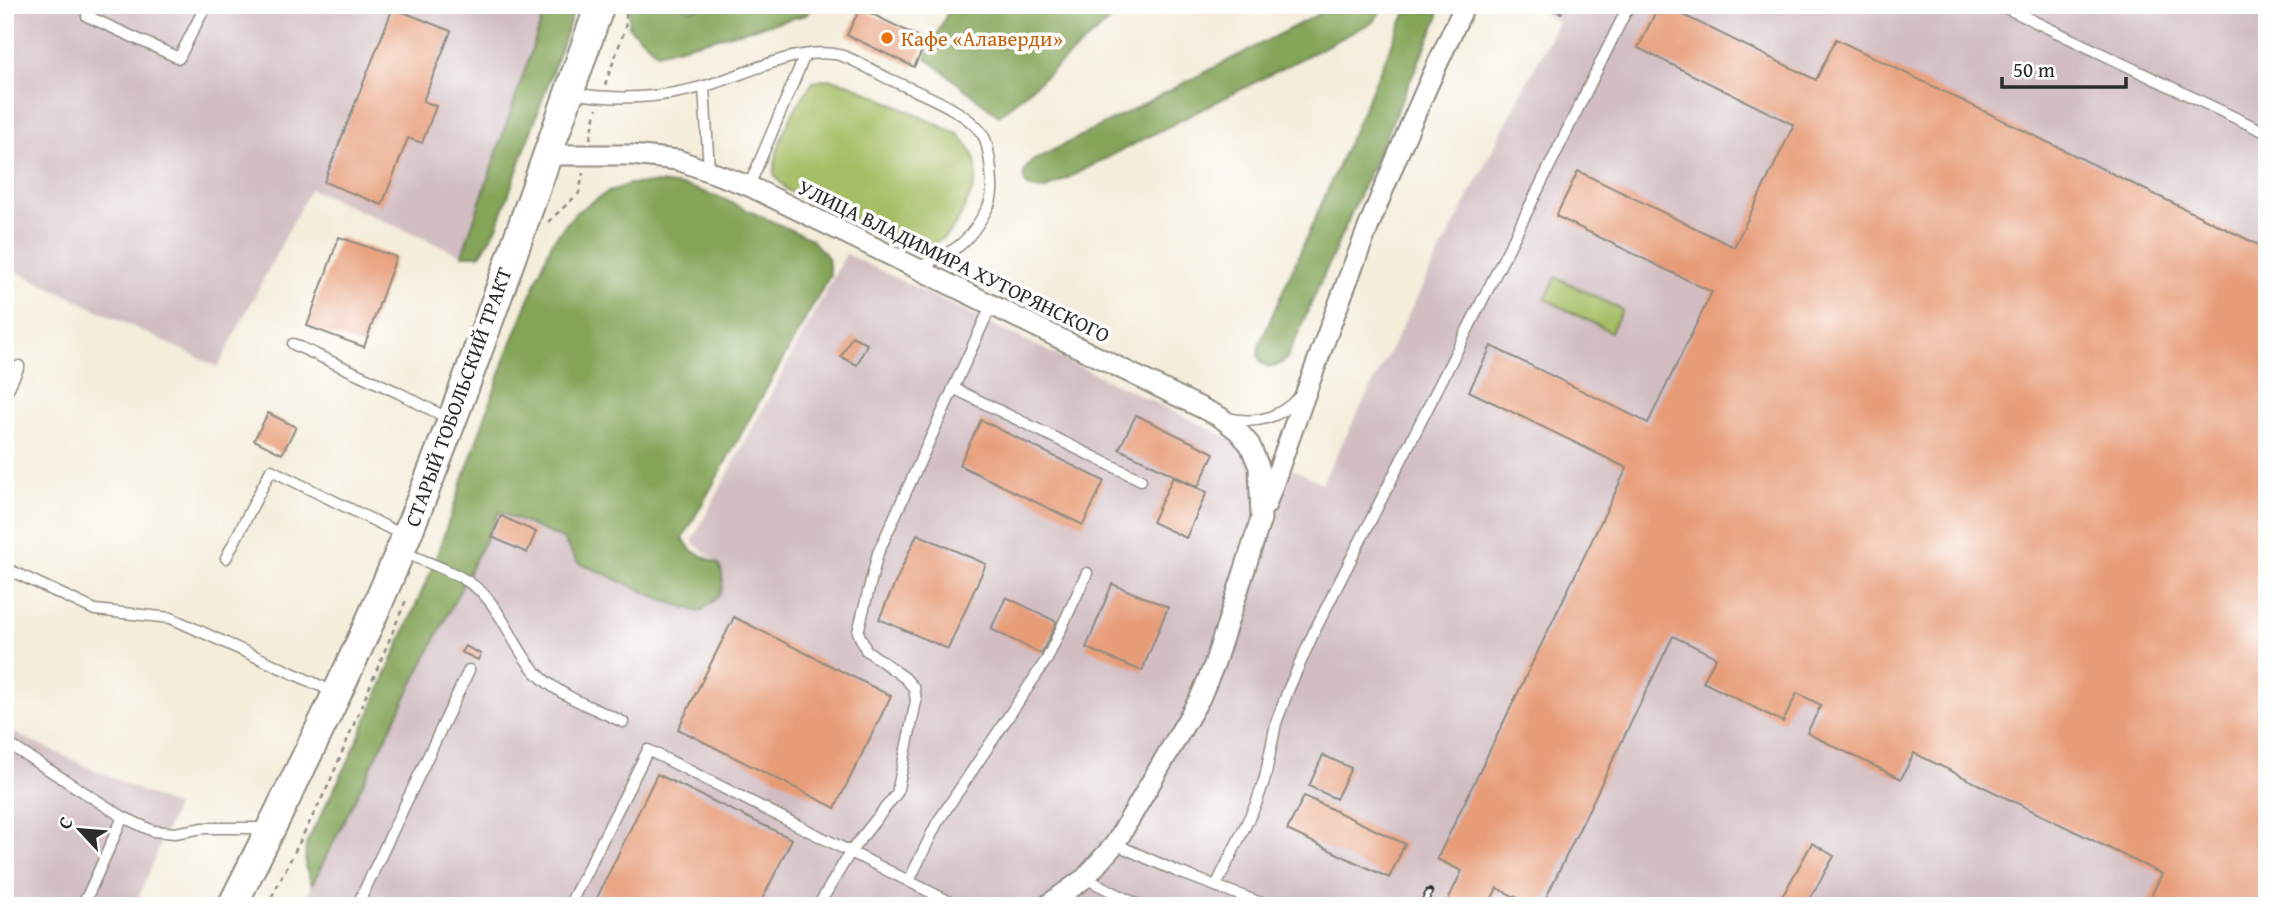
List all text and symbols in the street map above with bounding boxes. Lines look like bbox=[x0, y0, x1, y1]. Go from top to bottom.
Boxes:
place label: Кафе «Алаверди» bbox=[901, 23, 1063, 54]
marker: Кафе «Алаверди» bbox=[879, 30, 895, 46]
scale bar bbox=[2002, 46, 2127, 90]
text: 50 m bbox=[2013, 54, 2055, 85]
street label: УЛИЦА ВЛАДИМИРА ХУТОРЯНСКОГО bbox=[793, 172, 1115, 350]
street label: СТАРЫЙ ТОБОЛЬСКИЙ ТРАКТ bbox=[397, 263, 520, 531]
north arrow bbox=[46, 796, 116, 866]
text: С bbox=[50, 811, 80, 834]

